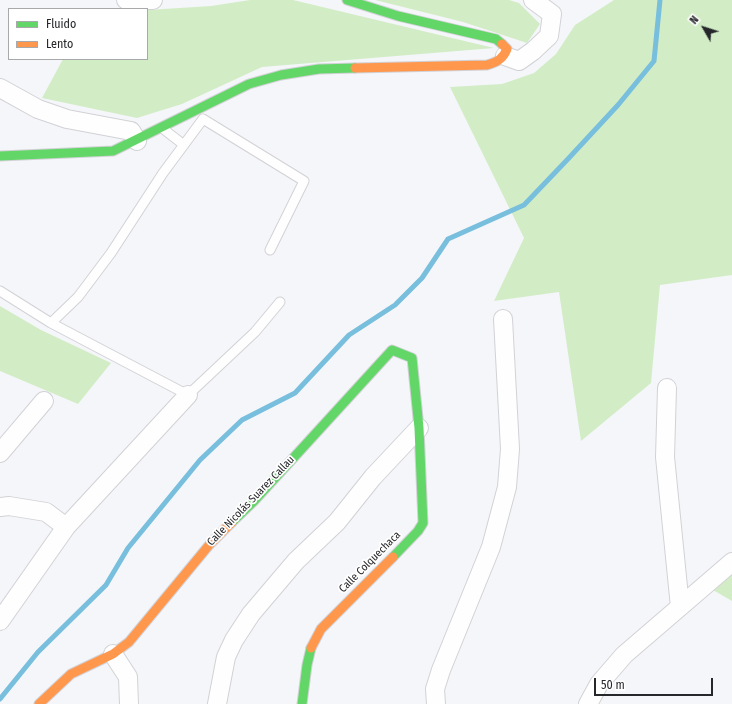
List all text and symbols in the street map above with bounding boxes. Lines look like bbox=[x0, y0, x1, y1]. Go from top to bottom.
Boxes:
legend bbox=[8, 8, 148, 60]
north arrow bbox=[684, 8, 724, 48]
text: N bbox=[687, 13, 701, 27]
text: Fluido bbox=[46, 17, 76, 31]
text: Lento bbox=[46, 37, 73, 51]
street label: Calle Nicolás Suarez Callau bbox=[205, 453, 297, 549]
street label: Calle Colquechaca bbox=[337, 529, 403, 595]
scale bar bbox=[596, 670, 715, 696]
text: 50 m bbox=[601, 678, 625, 692]

